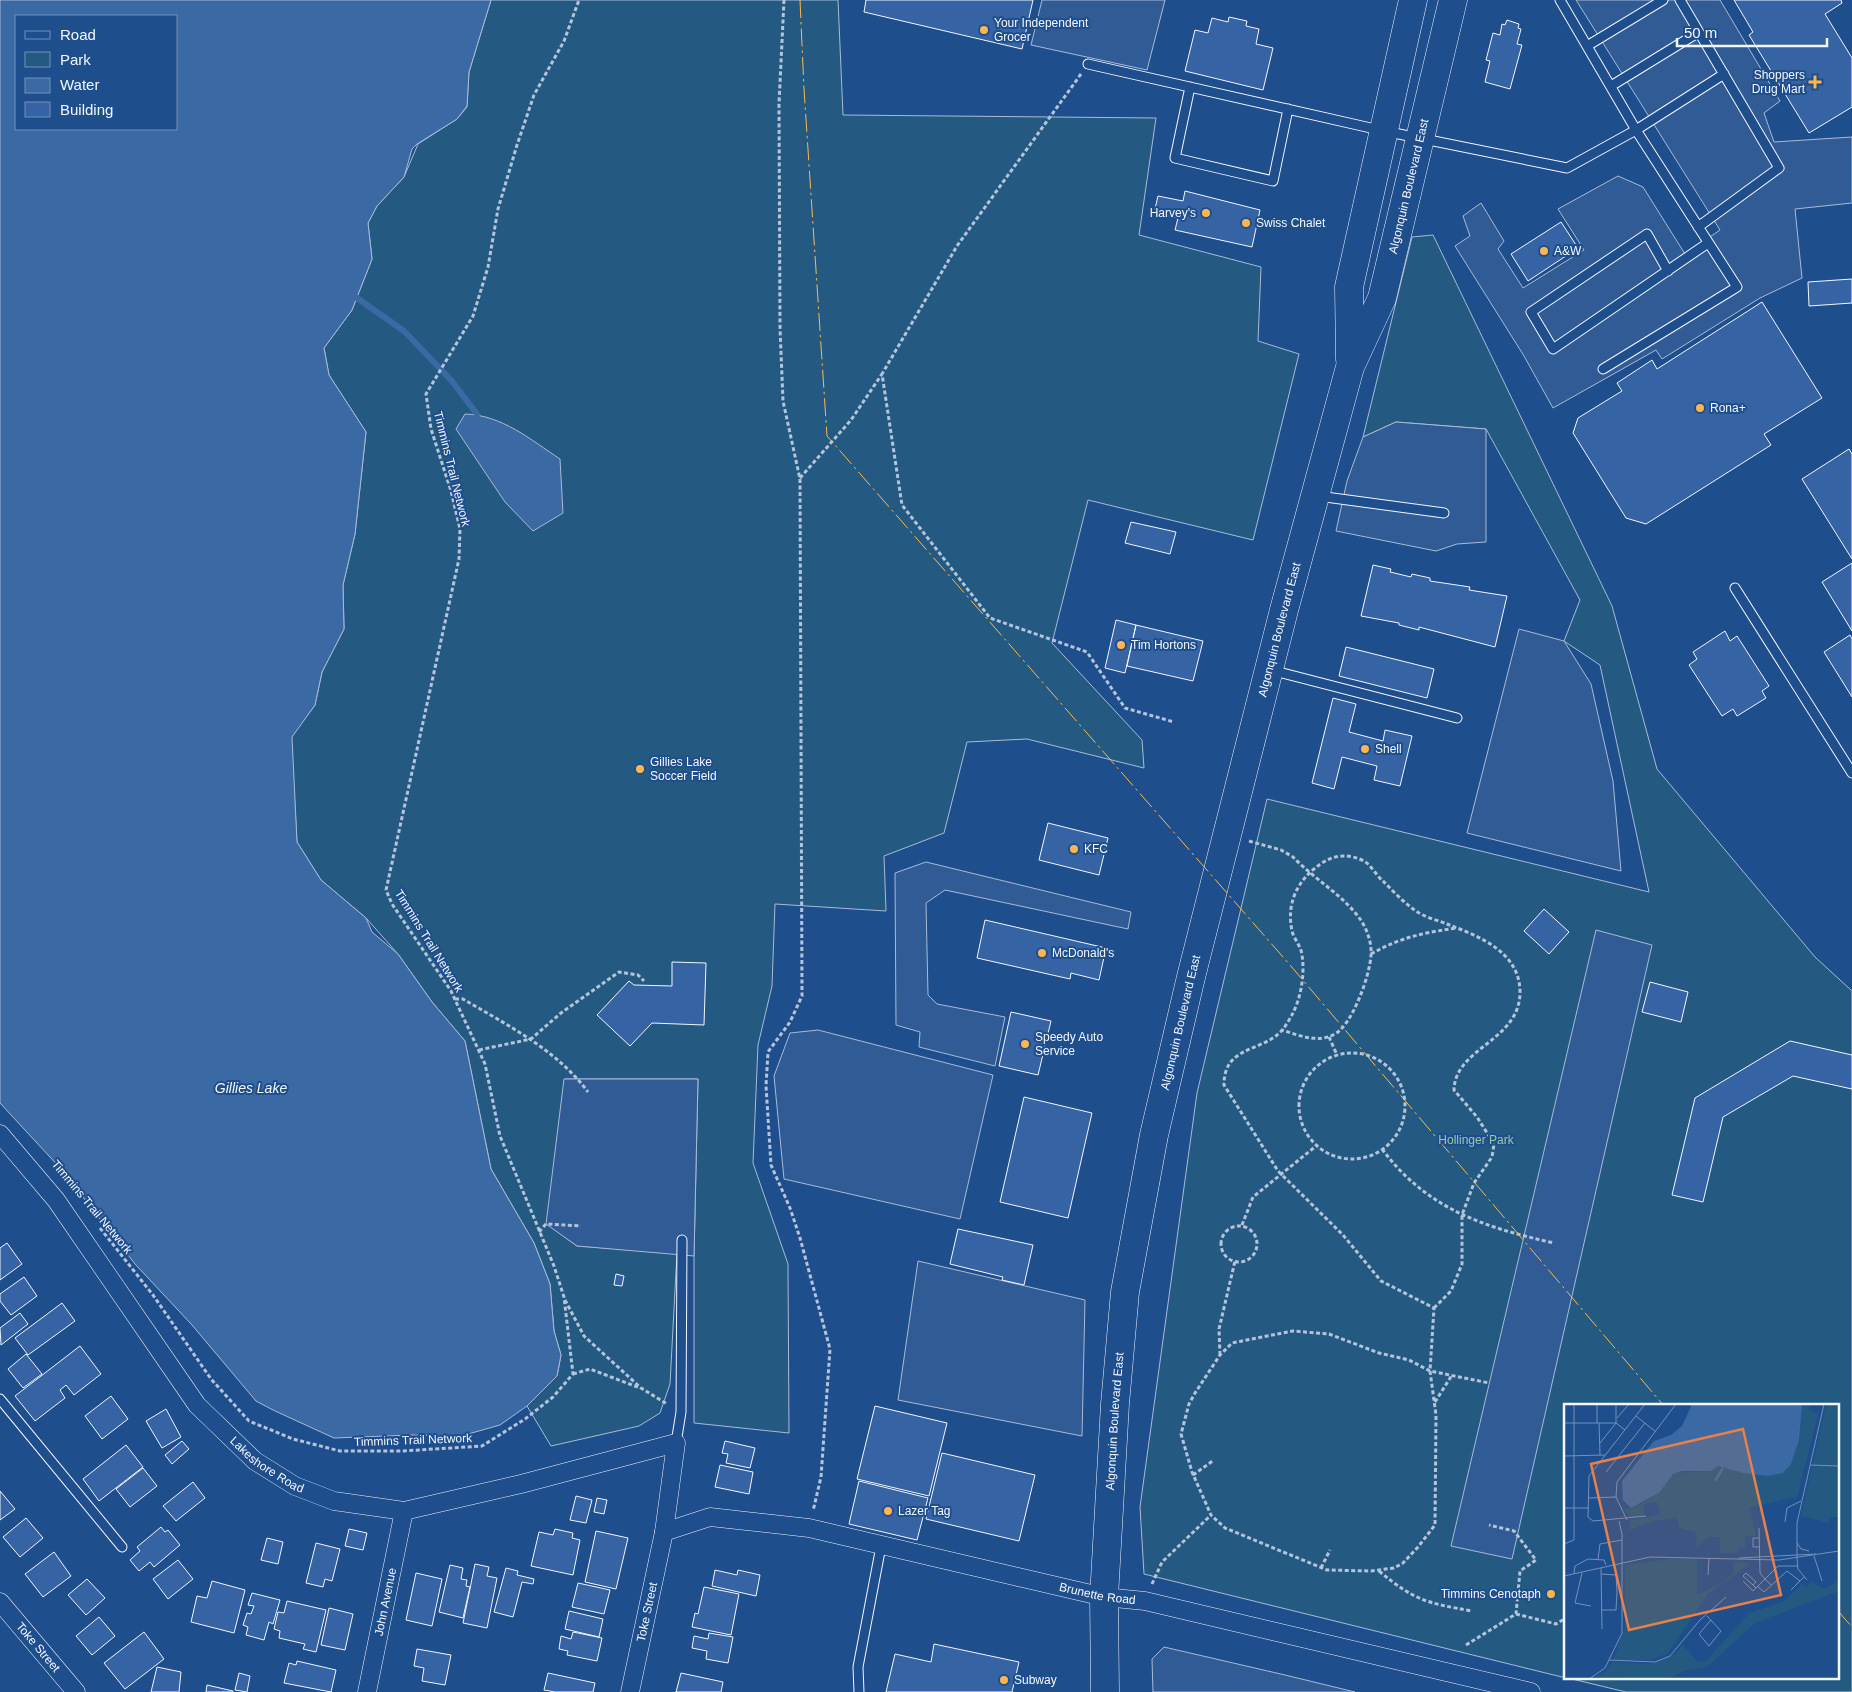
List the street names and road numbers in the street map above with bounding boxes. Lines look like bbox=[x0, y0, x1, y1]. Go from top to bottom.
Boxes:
street label: Algonquin Boulevard East bbox=[1386, 117, 1432, 255]
street label: Timmins Trail Network bbox=[431, 410, 473, 529]
street label: Algonquin Boulevard East bbox=[1255, 560, 1304, 698]
street label: Timmins Trail Network bbox=[392, 887, 467, 996]
street label: Algonquin Boulevard East bbox=[1158, 953, 1203, 1091]
street label: Timmins Trail Network bbox=[49, 1157, 136, 1258]
street label: Algonquin Boulevard East bbox=[1103, 1351, 1127, 1491]
street label: Timmins Trail Network bbox=[354, 1431, 473, 1449]
street label: Lakeshore Road bbox=[227, 1434, 306, 1496]
street label: John Avenue bbox=[372, 1566, 399, 1637]
street label: Toke Street bbox=[634, 1580, 660, 1643]
street label: Brunette Road bbox=[1058, 1580, 1136, 1607]
street label: Toke Street bbox=[13, 1619, 63, 1675]

